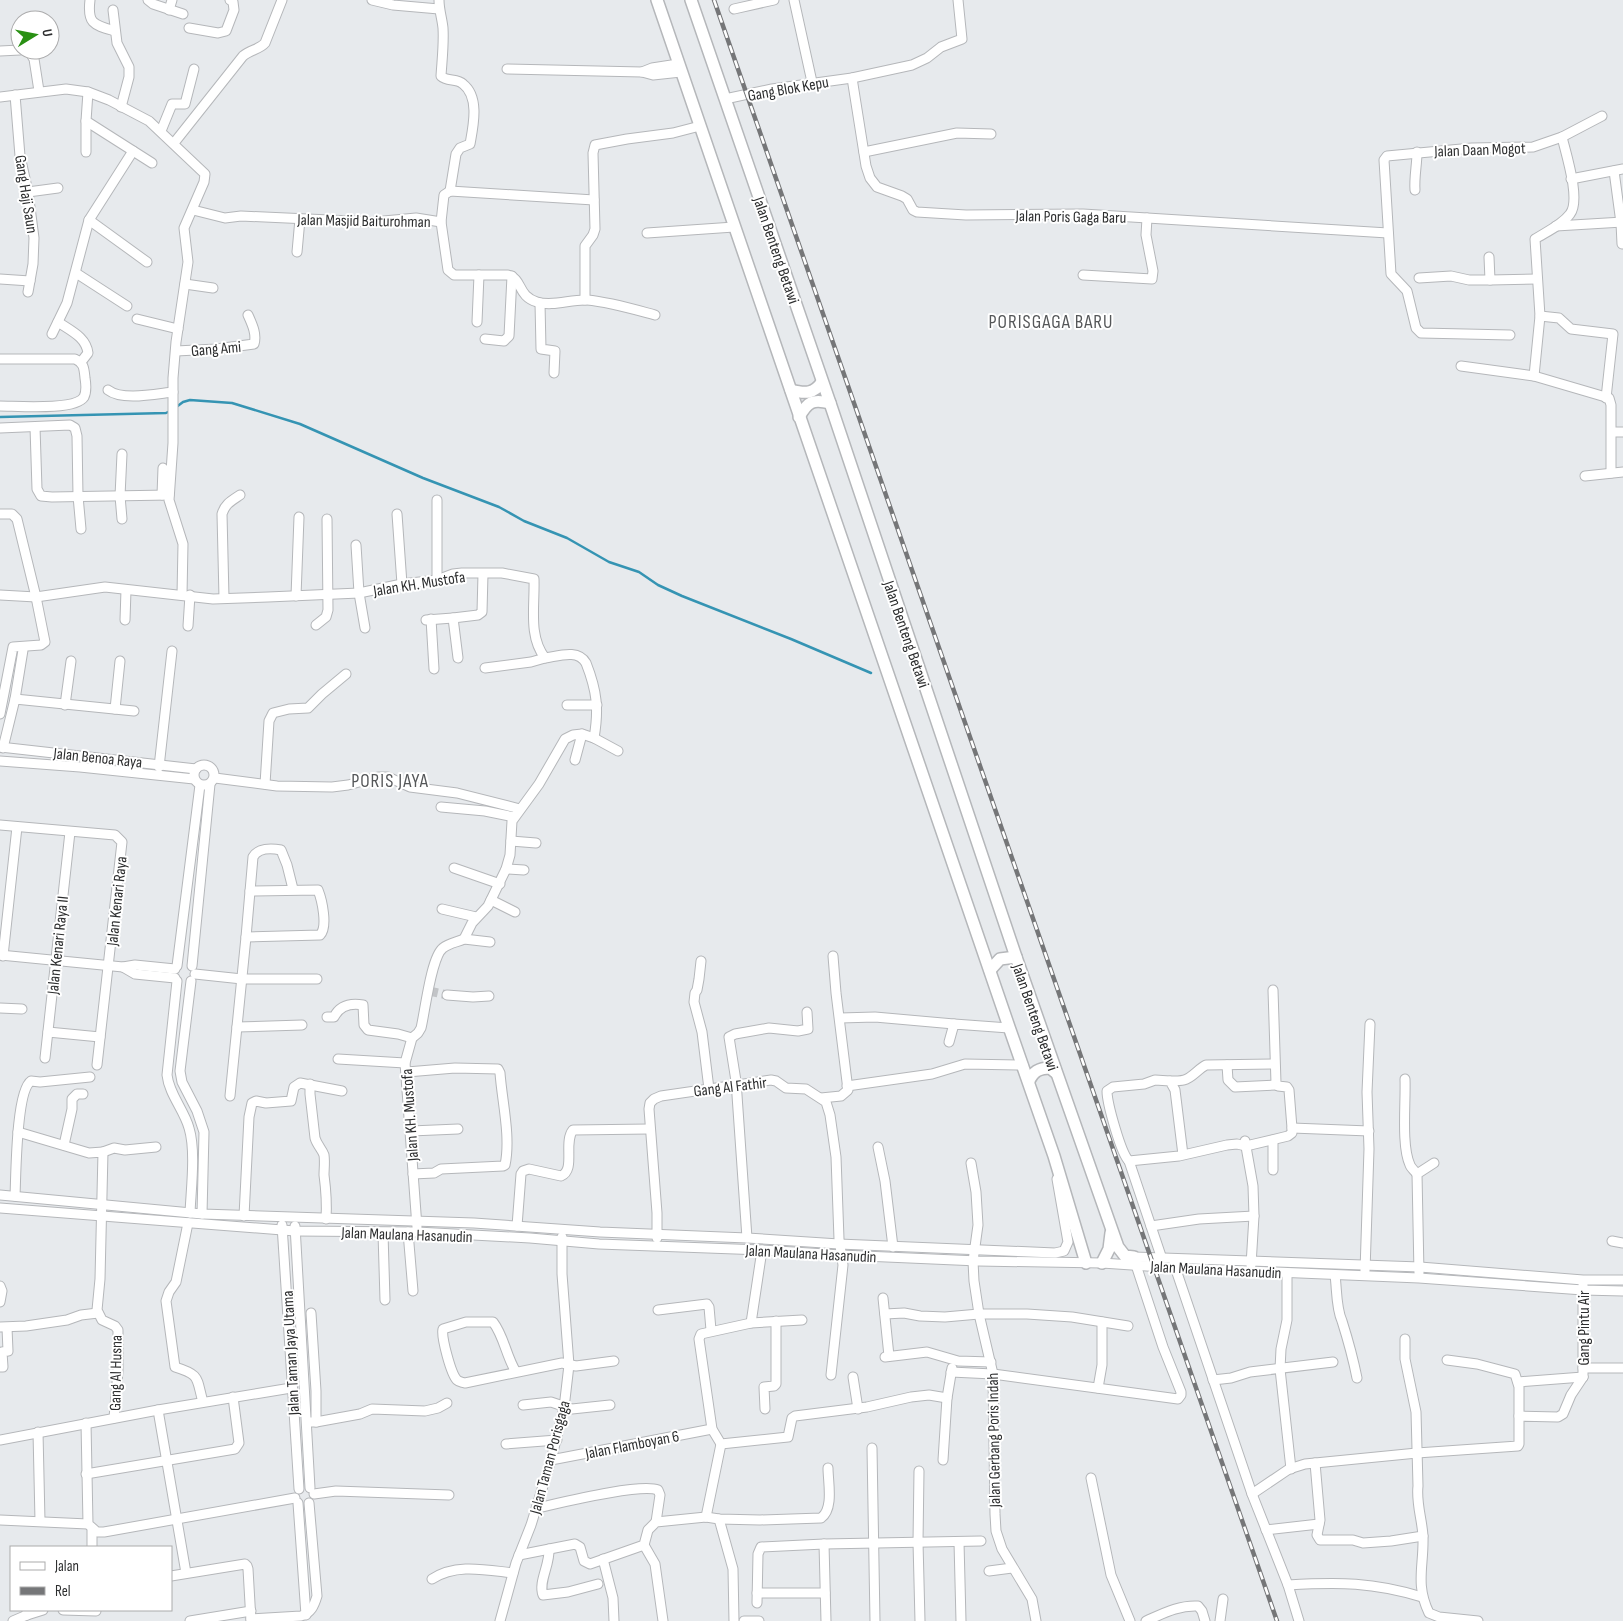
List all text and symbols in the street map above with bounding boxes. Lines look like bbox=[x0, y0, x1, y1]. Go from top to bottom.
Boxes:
north arrow bbox=[10, 10, 60, 60]
text: U bbox=[38, 28, 56, 38]
street label: Gang Blok Kepu bbox=[746, 73, 830, 106]
street label: Jalan Daan Mogot bbox=[1433, 139, 1526, 162]
street label: Gang Haji Saun bbox=[10, 154, 41, 235]
street label: Jalan Benteng Betawi bbox=[748, 194, 803, 306]
street label: Jalan Poris Gaga Baru bbox=[1014, 207, 1127, 228]
street label: Jalan Masjid Baiturohman bbox=[296, 211, 431, 232]
district label: PORISGAGA BARU bbox=[989, 311, 1113, 334]
street label: Gang Ami bbox=[190, 338, 242, 361]
street label: Jalan KH. Mustofa bbox=[371, 568, 467, 601]
street label: Jalan Benteng Betawi bbox=[878, 578, 933, 690]
street label: Jalan Benoa Raya bbox=[52, 744, 143, 773]
district label: PORIS JAYA bbox=[351, 770, 429, 793]
street label: Jalan Kenari Raya bbox=[103, 856, 132, 948]
street label: Jalan Kenari Raya II bbox=[44, 895, 73, 996]
street label: Jalan Benteng Betawi bbox=[1007, 961, 1062, 1073]
street label: Jalan KH. Mustofa bbox=[398, 1068, 423, 1163]
street label: Gang Al Fathir bbox=[692, 1074, 768, 1101]
street label: Jalan Maulana Hasanudin bbox=[340, 1224, 473, 1247]
street label: Jalan Maulana Hasanudin bbox=[744, 1242, 877, 1267]
street label: Jalan Maulana Hasanudin bbox=[1149, 1258, 1282, 1283]
street label: Jalan Taman Jaya Utama bbox=[279, 1290, 304, 1417]
street label: Gang Pintu Air bbox=[1575, 1290, 1594, 1366]
street label: Gang Al Husna bbox=[106, 1335, 127, 1411]
street label: Jalan Gerbang Poris Indah bbox=[984, 1373, 1005, 1508]
street label: Jalan Taman Porisgaga bbox=[526, 1399, 575, 1517]
street label: Jalan Flamboyan 6 bbox=[583, 1427, 681, 1464]
legend bbox=[10, 1546, 172, 1611]
text: Jalan bbox=[54, 1557, 79, 1576]
text: Rel bbox=[55, 1582, 71, 1601]

